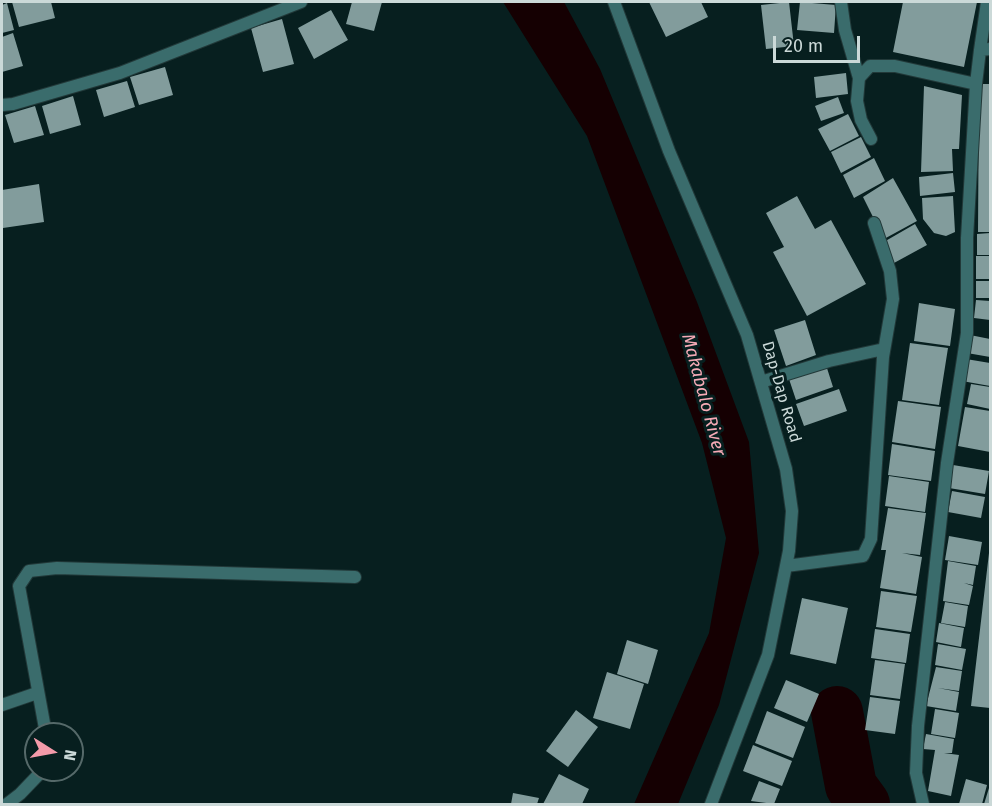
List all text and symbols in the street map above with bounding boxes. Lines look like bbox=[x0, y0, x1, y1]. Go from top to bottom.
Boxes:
scale bar bbox=[776, 24, 863, 62]
text: 20 m bbox=[784, 35, 823, 57]
water label: Makabalo River bbox=[676, 332, 730, 458]
street label: Dap-Dap Road bbox=[757, 339, 805, 445]
north arrow bbox=[24, 722, 84, 782]
text: N bbox=[60, 748, 81, 762]

